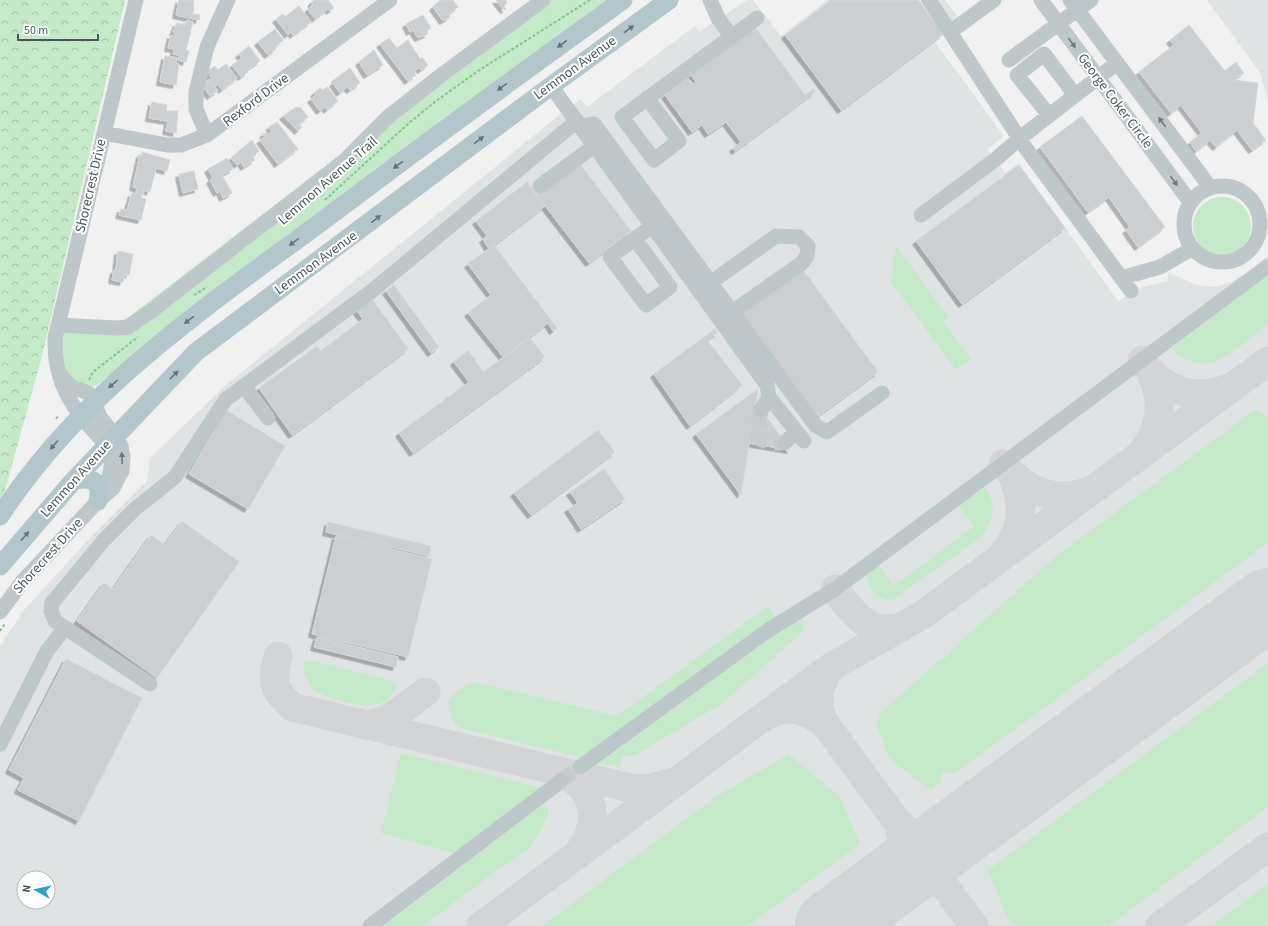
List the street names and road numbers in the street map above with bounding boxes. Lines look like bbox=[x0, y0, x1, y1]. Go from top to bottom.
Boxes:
street label: Lemmon Avenue bbox=[529, 31, 621, 105]
street label: George Coker Circle bbox=[1073, 49, 1157, 153]
street label: Rexford Drive bbox=[219, 68, 293, 131]
street label: Lemmon Avenue Trail bbox=[274, 132, 383, 230]
street label: Shorecrest Drive bbox=[70, 137, 112, 235]
street label: Lemmon Avenue bbox=[270, 226, 362, 300]
street label: Lemmon Avenue bbox=[36, 436, 116, 522]
street label: Shorecrest Drive bbox=[8, 514, 88, 598]

